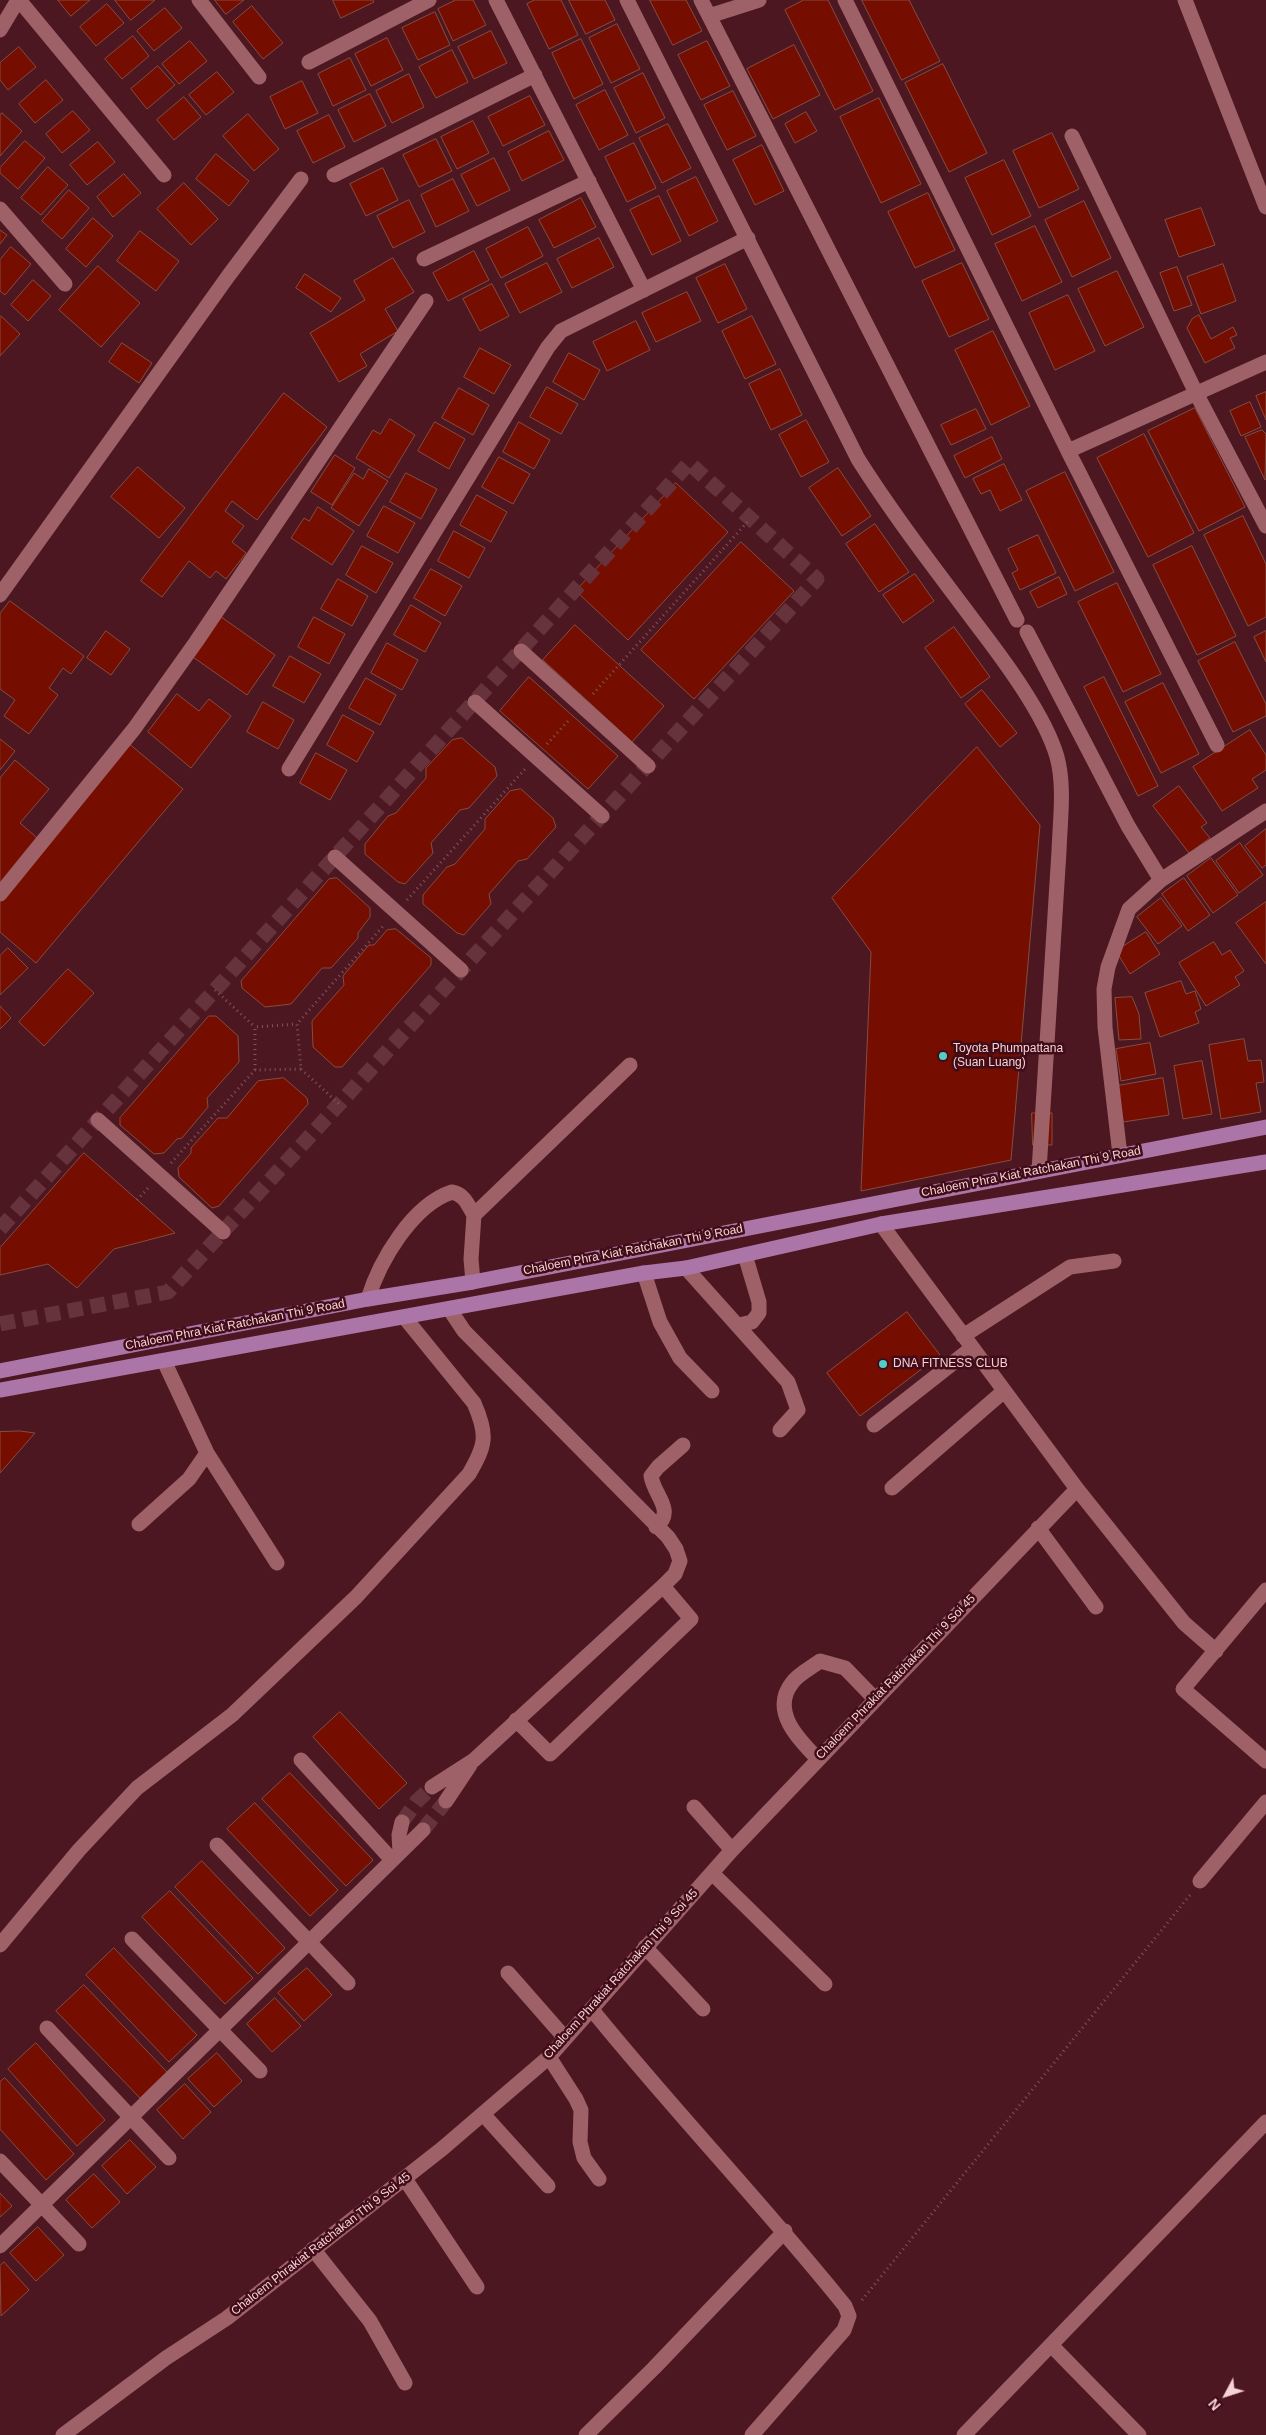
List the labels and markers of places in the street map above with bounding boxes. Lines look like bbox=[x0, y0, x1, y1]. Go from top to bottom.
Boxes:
place label: Toyota Phumpattana (Suan Luang) bbox=[953, 1042, 1063, 1070]
marker: Toyota Phumpattana (Suan Luang) bbox=[937, 1050, 949, 1062]
place label: DNA FITNESS CLUB bbox=[893, 1357, 1008, 1371]
marker: DNA FITNESS CLUB bbox=[877, 1358, 889, 1370]

